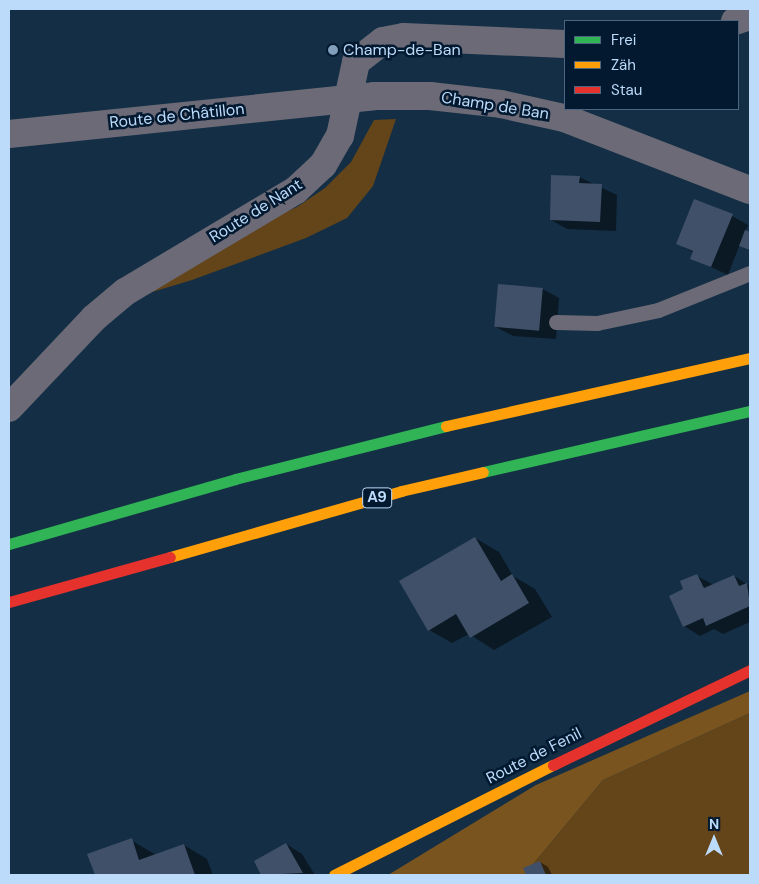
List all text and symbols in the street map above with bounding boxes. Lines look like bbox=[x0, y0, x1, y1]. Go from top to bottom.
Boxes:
legend bbox=[564, 20, 739, 110]
text: Frei bbox=[611, 30, 636, 50]
place label: Champ-de-Ban bbox=[343, 40, 461, 60]
marker: Champ-de-Ban bbox=[327, 44, 339, 56]
text: Zäh bbox=[611, 55, 636, 75]
text: Stau bbox=[611, 80, 642, 100]
street label: Champ de Ban bbox=[440, 88, 550, 124]
street label: Route de Châtillon bbox=[109, 99, 245, 133]
street label: Route de Nant bbox=[206, 175, 306, 247]
road number: A9 bbox=[362, 486, 392, 510]
street label: Route de Fenil bbox=[483, 724, 585, 788]
north arrow bbox=[689, 814, 739, 864]
text: N bbox=[709, 815, 719, 833]

